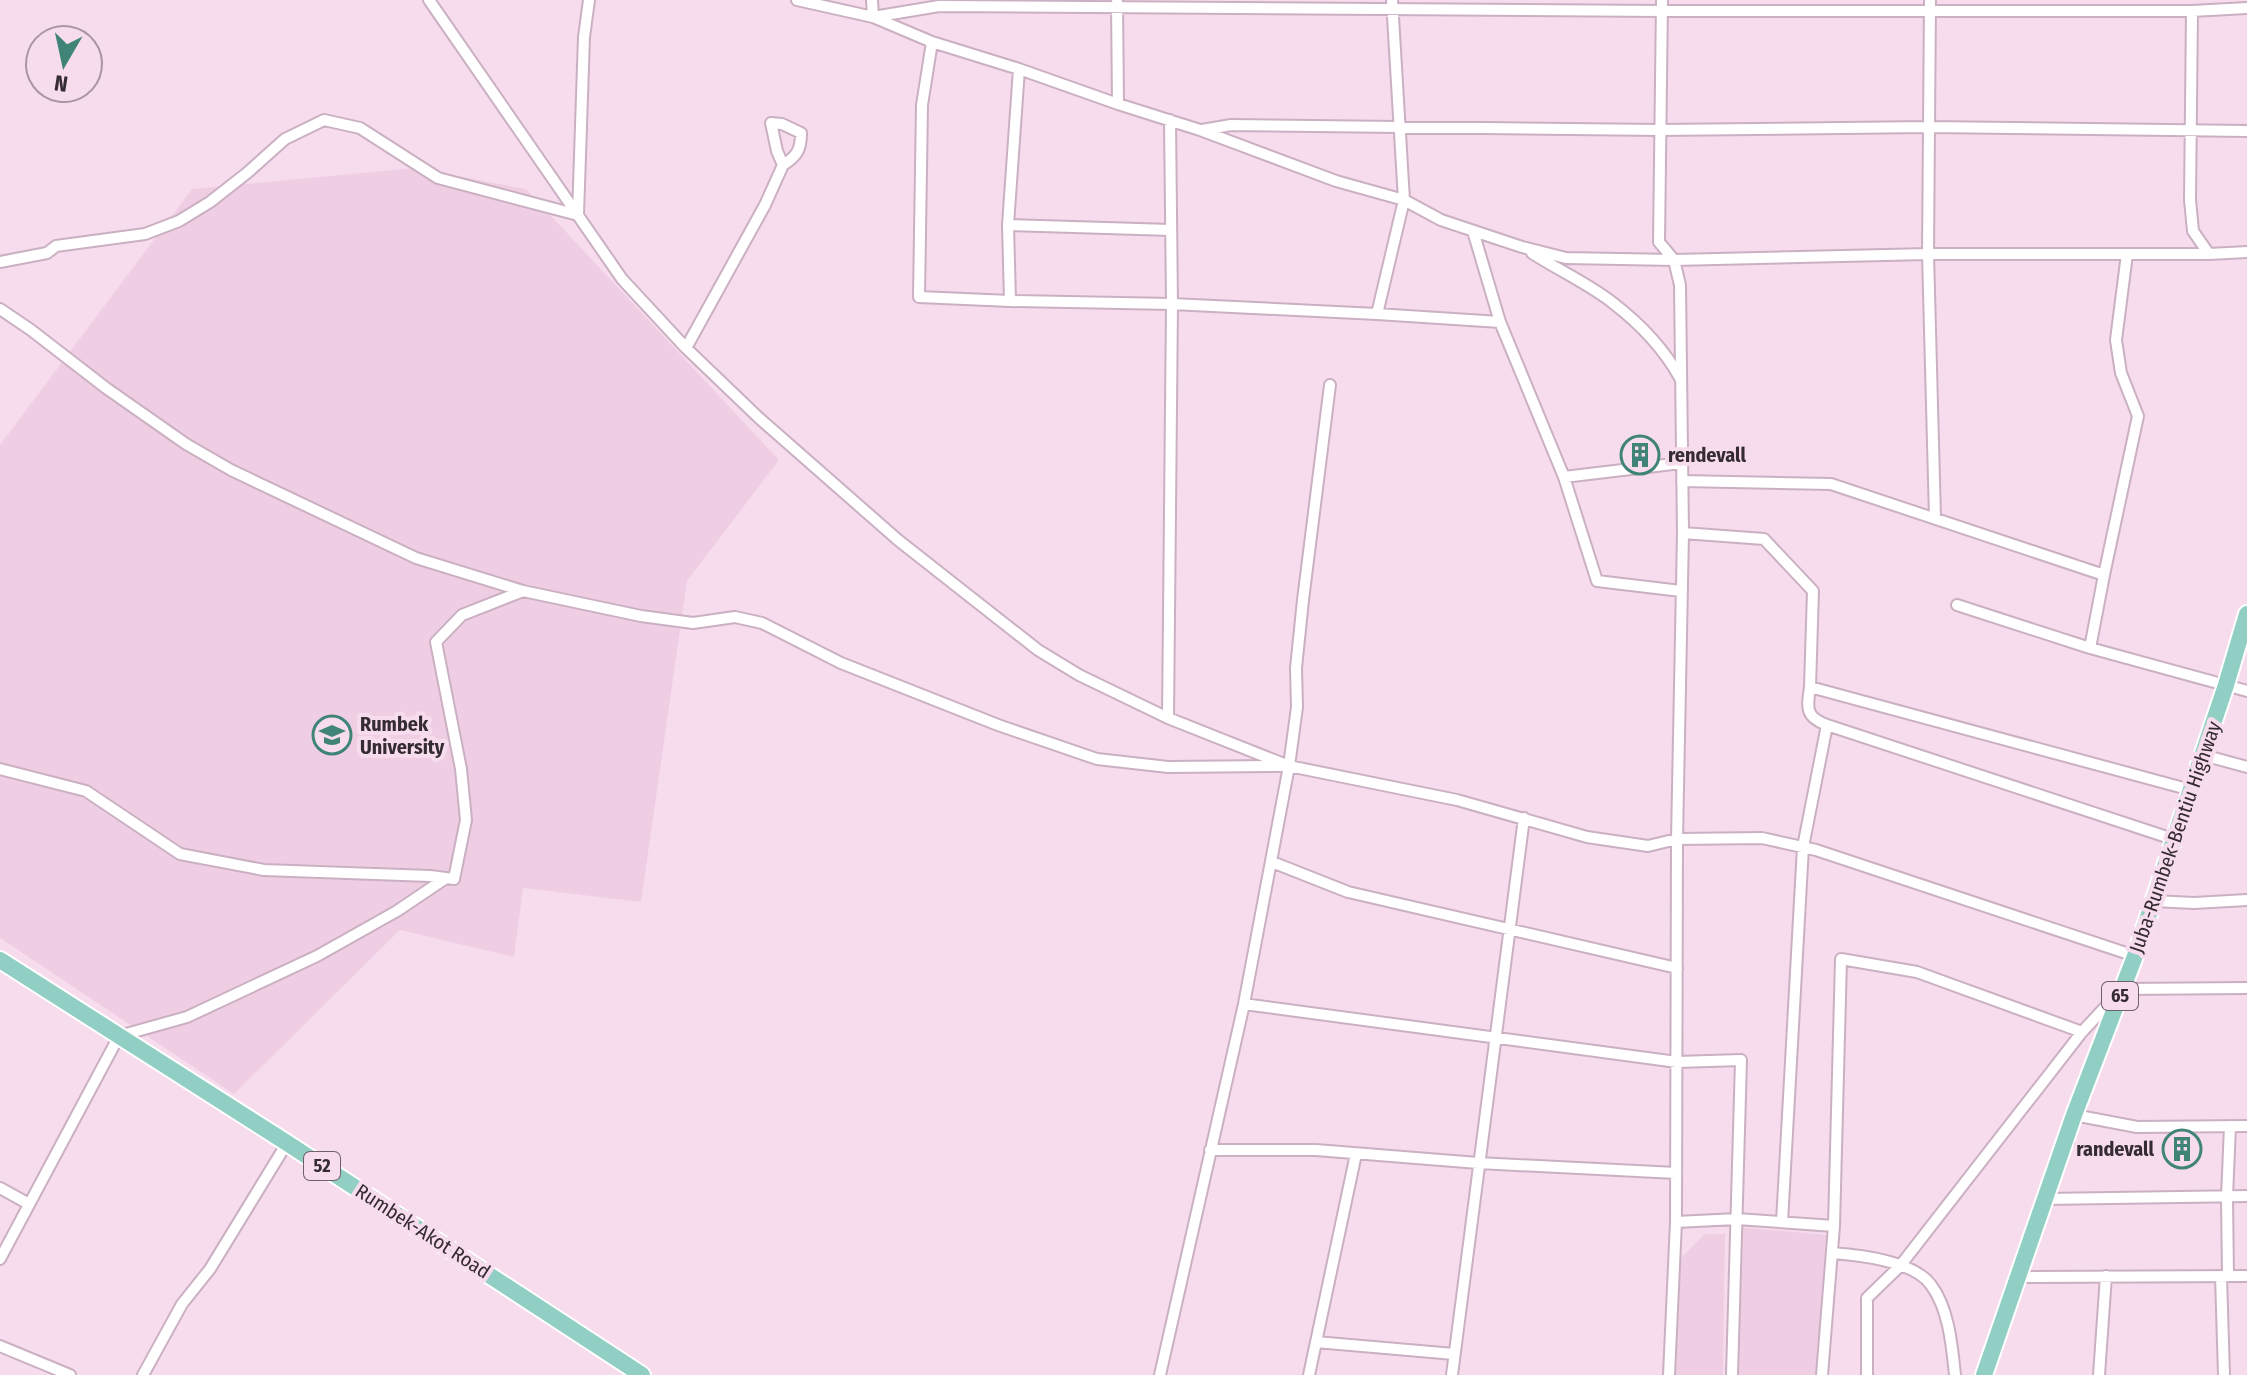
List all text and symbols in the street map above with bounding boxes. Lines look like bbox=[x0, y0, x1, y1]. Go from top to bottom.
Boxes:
north arrow bbox=[24, 24, 104, 104]
text: N bbox=[52, 69, 70, 98]
building icon: rendevall bbox=[1619, 434, 1661, 476]
place label: rendevall bbox=[1668, 443, 1746, 467]
place label: Rumbek University bbox=[360, 712, 445, 759]
school or university icon: Rumbek University bbox=[311, 714, 353, 756]
street label: Juba-Rumbek-Bentiu Highway bbox=[2124, 718, 2226, 956]
road number: 65 bbox=[2102, 982, 2138, 1010]
building icon: randevall bbox=[2161, 1128, 2203, 1170]
place label: randevall bbox=[2076, 1137, 2155, 1161]
road number: 52 bbox=[304, 1152, 340, 1180]
street label: Rumbek-Akot Road bbox=[351, 1178, 495, 1284]

